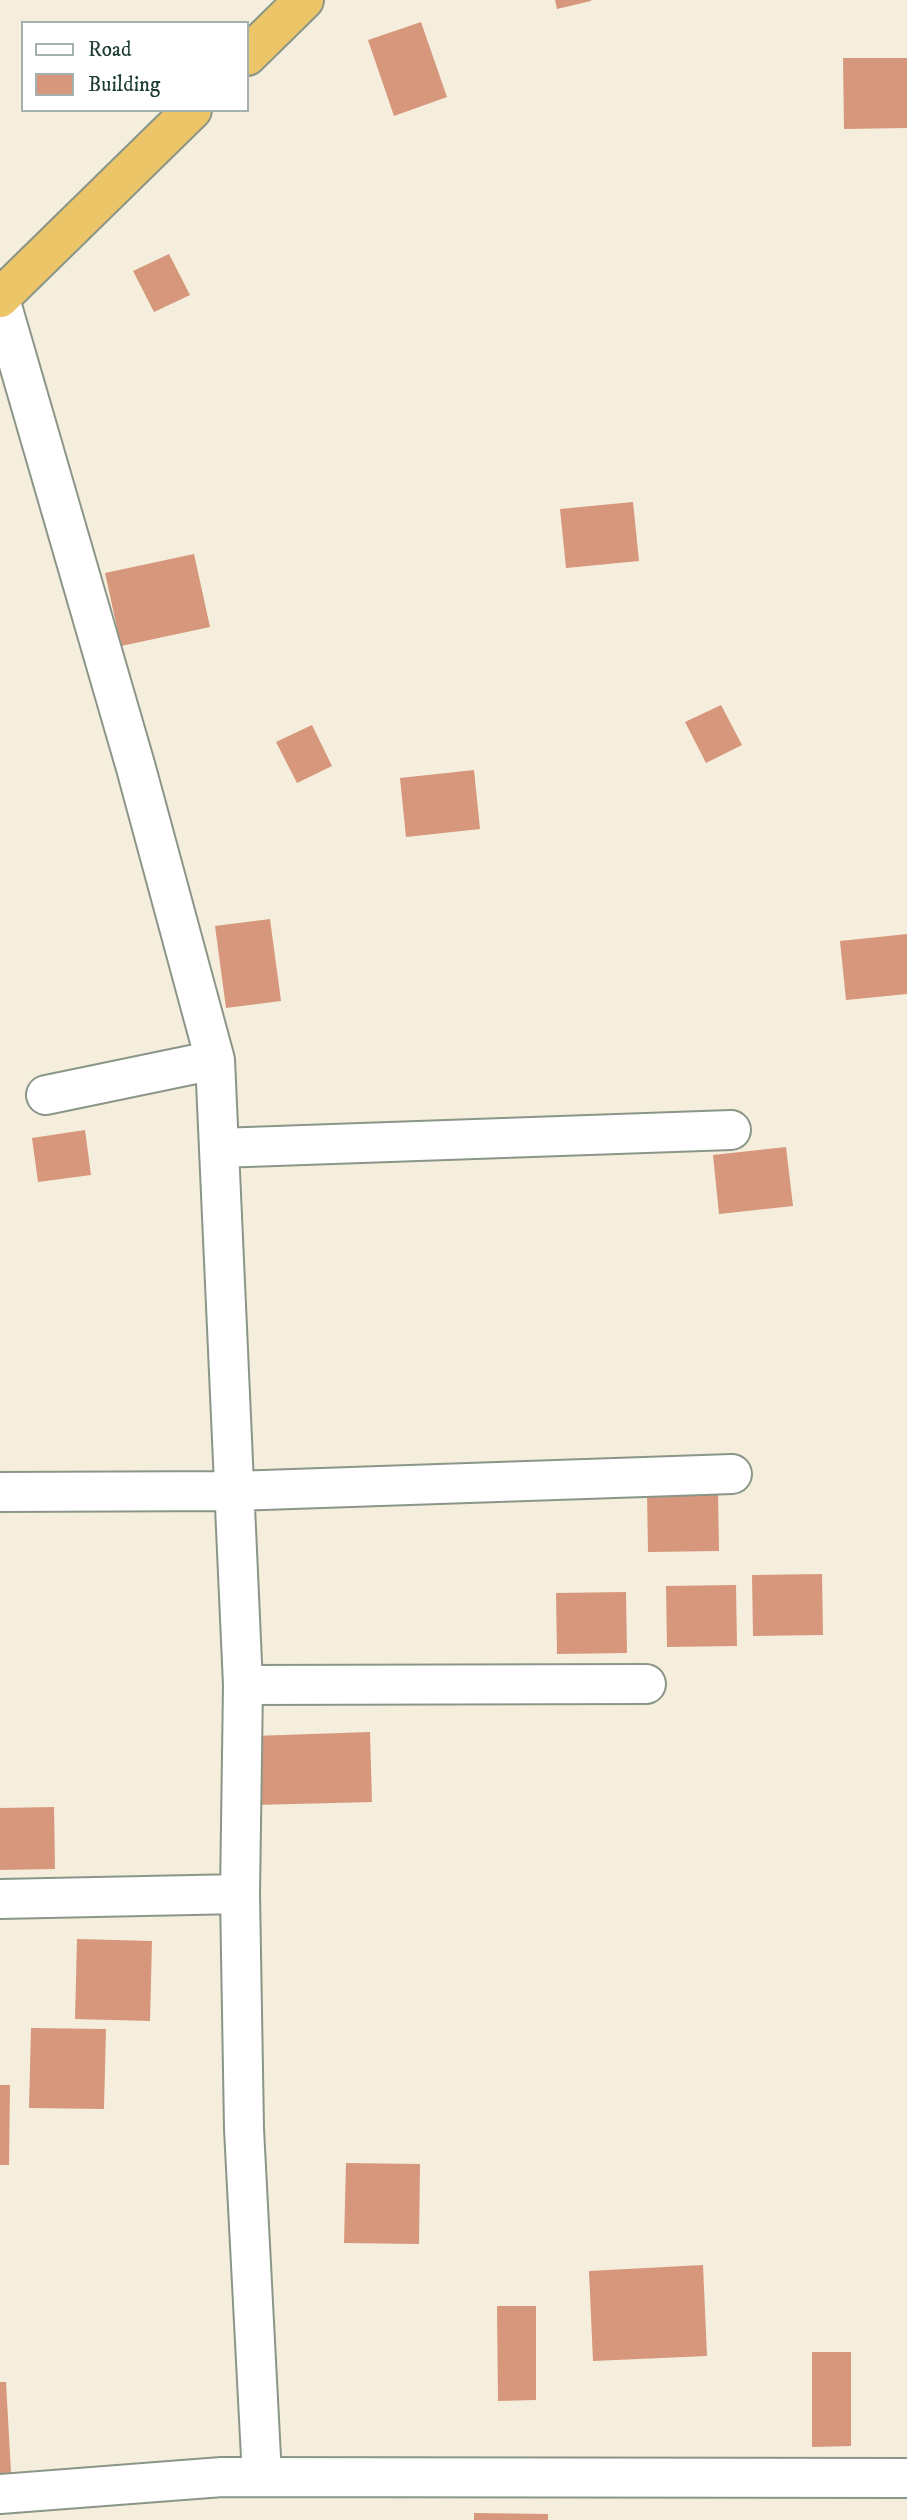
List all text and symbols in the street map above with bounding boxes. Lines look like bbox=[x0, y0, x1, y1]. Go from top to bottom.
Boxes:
legend bbox=[21, 21, 248, 112]
text: Road bbox=[88, 37, 132, 63]
text: Building bbox=[88, 72, 160, 98]

